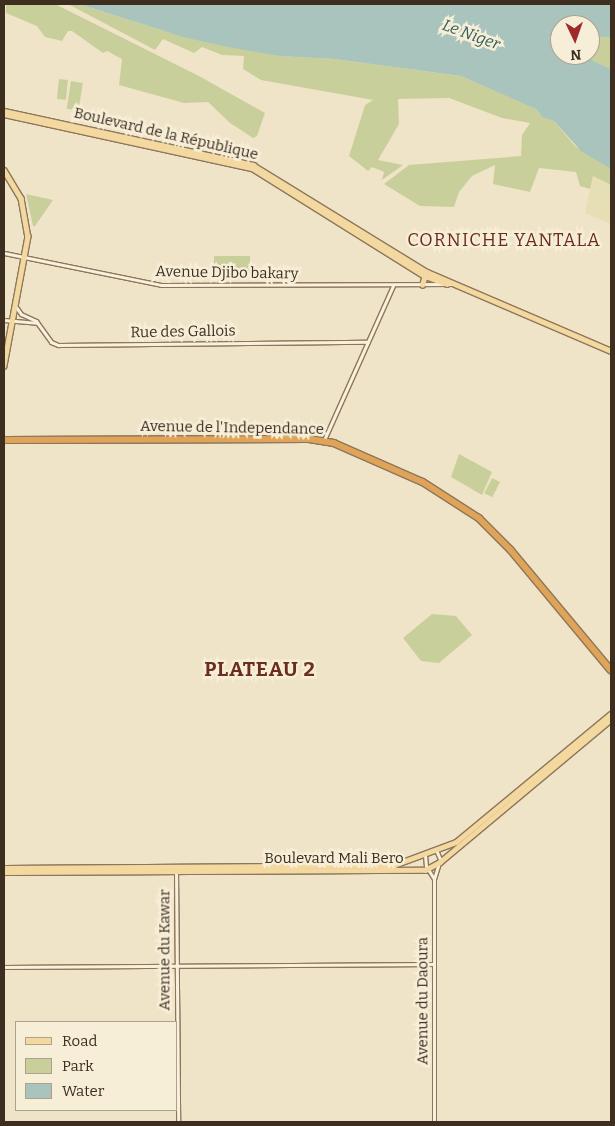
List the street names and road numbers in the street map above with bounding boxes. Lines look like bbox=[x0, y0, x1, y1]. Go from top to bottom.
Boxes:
street label: Boulevard de la République bbox=[72, 104, 260, 164]
street label: Avenue Djibo bakary bbox=[155, 263, 299, 283]
street label: Rue des Gallois bbox=[130, 322, 236, 342]
street label: Avenue de l'Independance bbox=[140, 417, 324, 439]
street label: Boulevard Mali Bero bbox=[264, 850, 404, 868]
street label: Avenue du Kawar bbox=[156, 889, 174, 1011]
street label: Avenue du Daoura bbox=[414, 937, 432, 1065]

